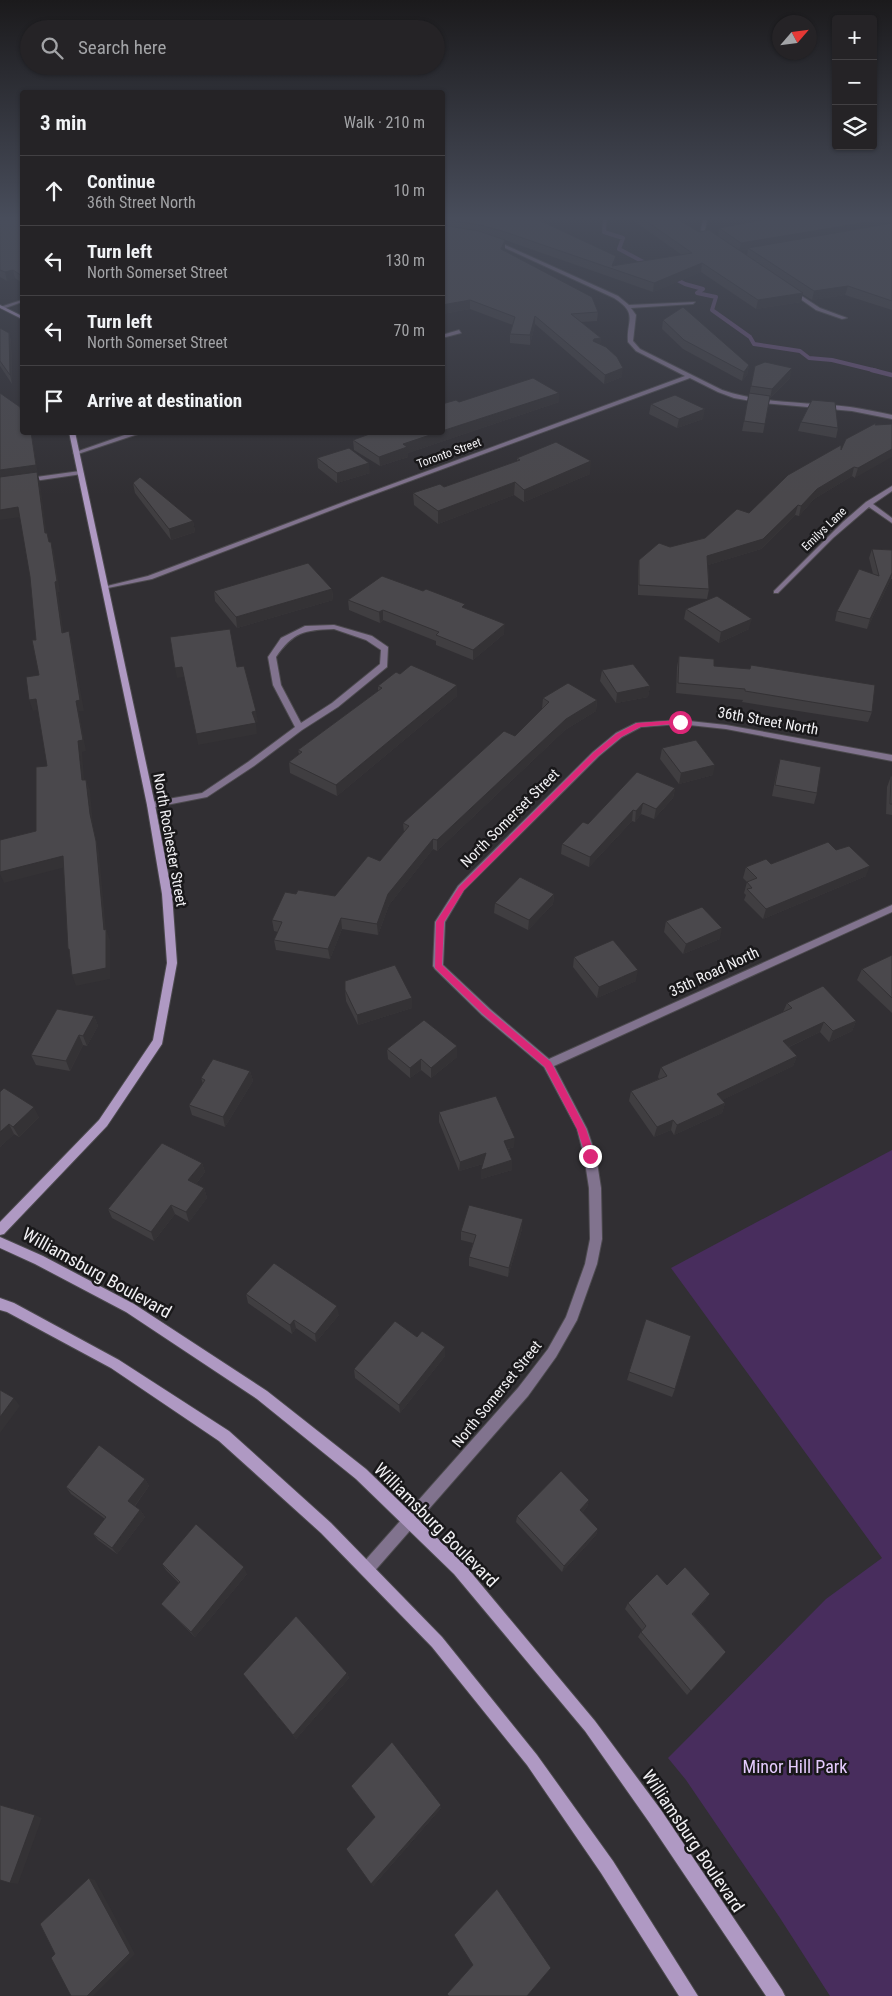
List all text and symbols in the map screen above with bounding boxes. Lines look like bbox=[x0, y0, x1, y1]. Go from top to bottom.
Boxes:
north arrow bbox=[772, 15, 817, 60]
map controls bbox=[832, 15, 877, 150]
button: + bbox=[832, 15, 877, 60]
search box bbox=[20, 20, 445, 75]
icon: search bbox=[38, 34, 66, 62]
text: Search here bbox=[78, 36, 166, 59]
button: − bbox=[832, 60, 877, 105]
button: layers bbox=[832, 105, 877, 150]
text: 3 min bbox=[40, 111, 87, 135]
text: Walk · 210 m bbox=[344, 113, 425, 132]
text: Continue bbox=[87, 170, 155, 193]
icon: ahead bbox=[40, 177, 68, 205]
text: 10 m bbox=[393, 181, 425, 200]
text: 36th Street North bbox=[87, 193, 196, 212]
text: Turn left bbox=[87, 240, 152, 263]
icon: left bbox=[40, 247, 68, 275]
text: 130 m bbox=[386, 251, 425, 270]
text: North Somerset Street bbox=[87, 263, 228, 282]
text: Turn left bbox=[87, 310, 152, 333]
icon: left bbox=[40, 317, 68, 345]
text: 70 m bbox=[393, 321, 425, 340]
text: North Somerset Street bbox=[87, 333, 228, 352]
icon: arrive bbox=[40, 387, 68, 415]
text: Arrive at destination bbox=[87, 389, 242, 412]
street label: Toronto Street bbox=[415, 435, 483, 471]
street label: Emilys Lane bbox=[799, 504, 849, 554]
street label: 36th Street North bbox=[716, 703, 820, 739]
route start bbox=[669, 711, 692, 734]
street label: North Somerset Street bbox=[457, 765, 563, 871]
street label: North Rochester Street bbox=[149, 772, 191, 908]
street label: 35th Road North bbox=[666, 943, 762, 1001]
route end bbox=[579, 1145, 602, 1168]
street label: Williamsburg Boulevard bbox=[19, 1223, 175, 1322]
street label: North Somerset Street bbox=[448, 1337, 546, 1451]
street label: Williamsburg Boulevard bbox=[370, 1458, 503, 1591]
park label: Minor Hill Park bbox=[743, 1756, 847, 1777]
street label: Williamsburg Boulevard bbox=[638, 1766, 749, 1916]

